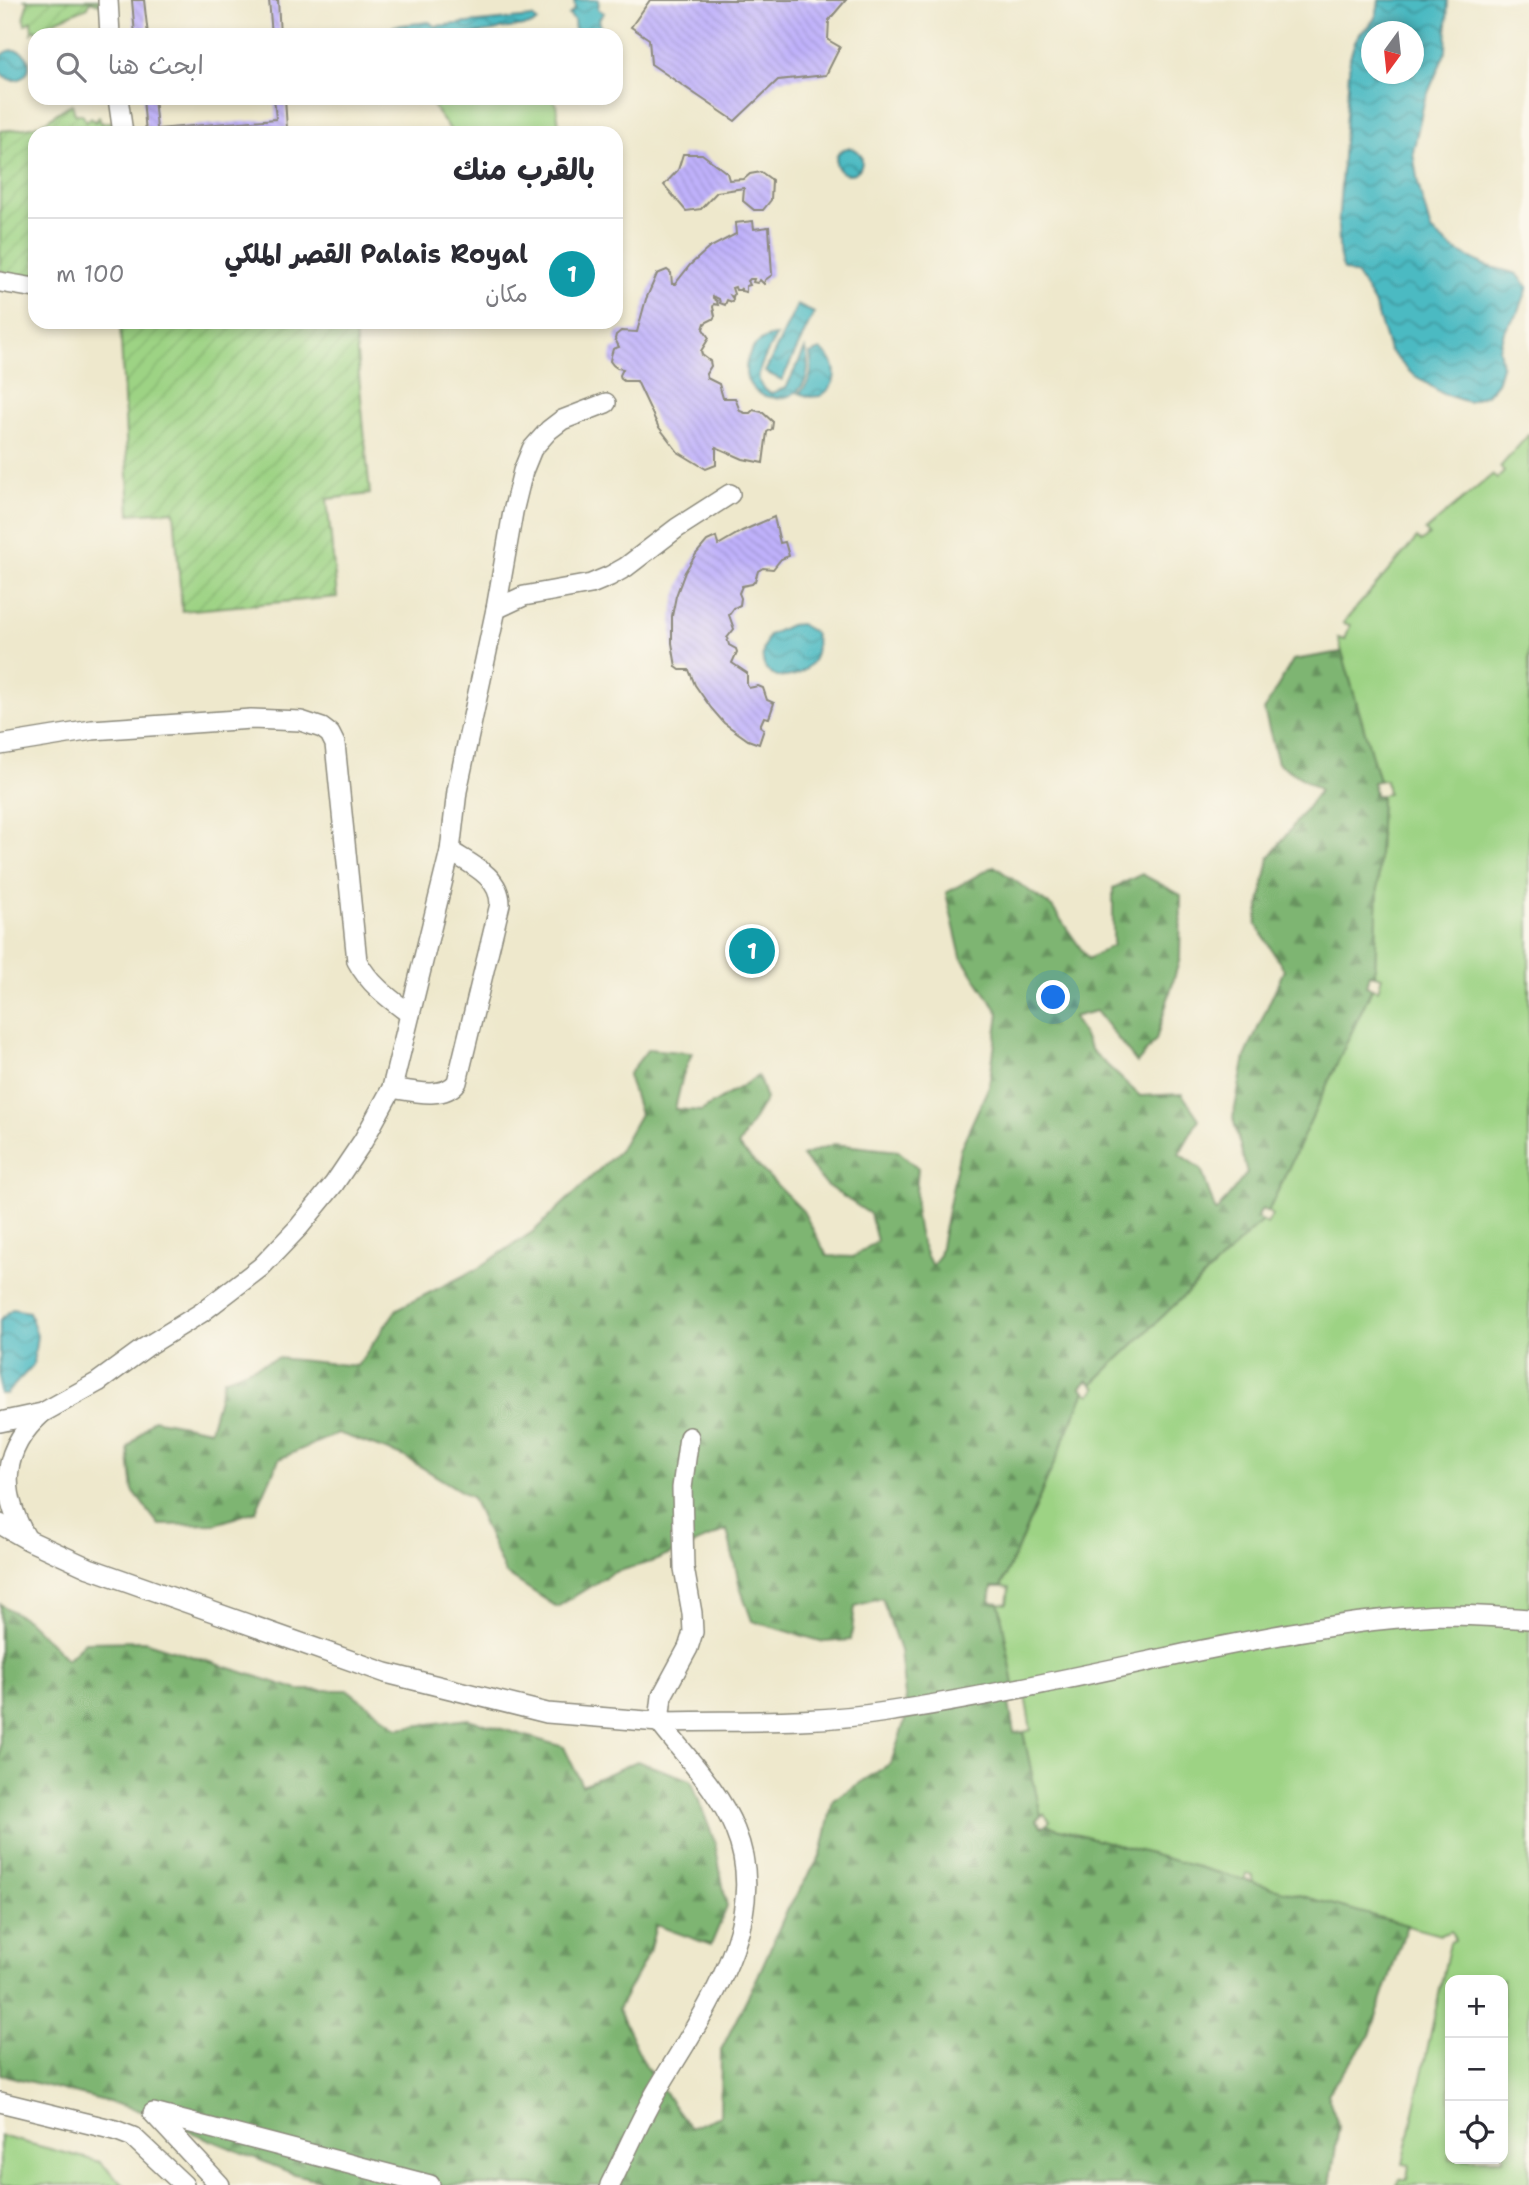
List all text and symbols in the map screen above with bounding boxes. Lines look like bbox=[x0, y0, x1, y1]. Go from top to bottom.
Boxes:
north arrow bbox=[1361, 21, 1424, 84]
search box bbox=[28, 28, 623, 105]
text: ابحث هنا bbox=[108, 47, 204, 82]
icon: search bbox=[52, 48, 90, 86]
text: بالقرب منك bbox=[453, 149, 595, 190]
text: Palais Royal القصر الملكي bbox=[225, 236, 528, 271]
text: 100 m bbox=[56, 259, 125, 289]
text: 1 bbox=[567, 259, 577, 289]
text: مكان bbox=[485, 279, 528, 309]
pin: 1 bbox=[729, 925, 775, 977]
your location bbox=[1036, 980, 1070, 1014]
map controls bbox=[1445, 1975, 1508, 2164]
button: + bbox=[1445, 1975, 1508, 2038]
button: − bbox=[1445, 2038, 1508, 2101]
button: locate bbox=[1445, 2101, 1508, 2164]

